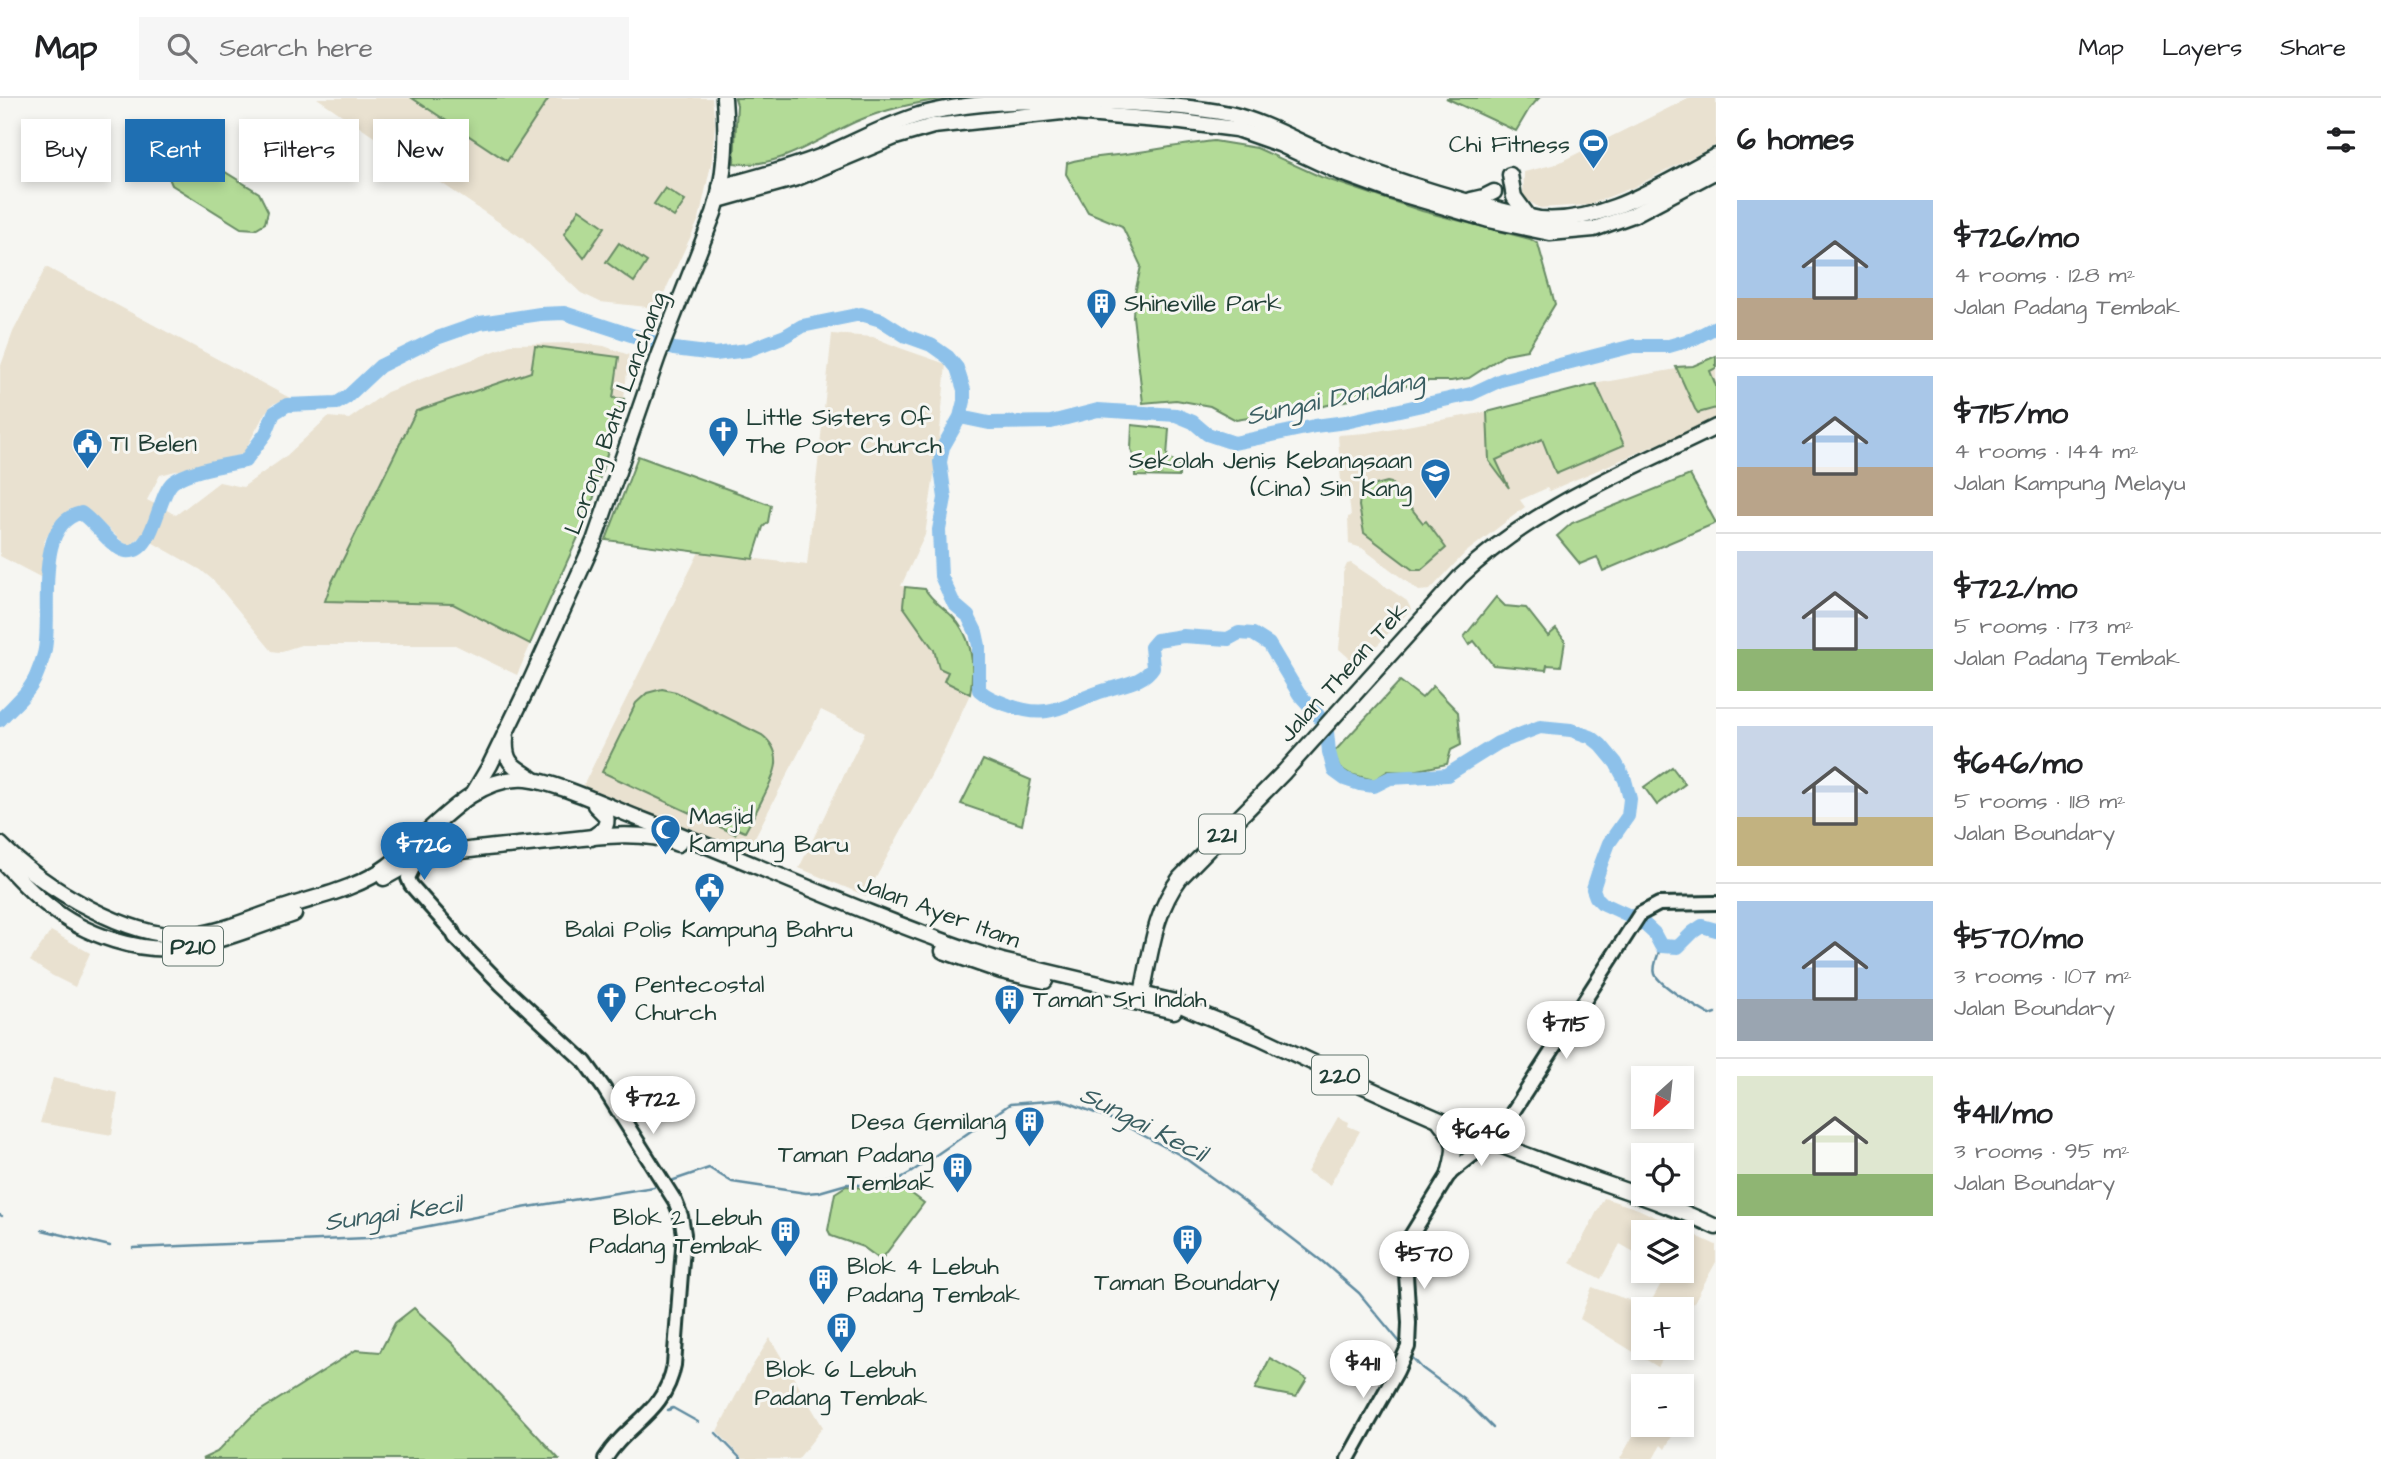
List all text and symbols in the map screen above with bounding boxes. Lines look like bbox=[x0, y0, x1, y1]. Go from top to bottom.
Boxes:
search box bbox=[139, 17, 629, 80]
text: Map bbox=[35, 25, 97, 71]
icon: search bbox=[163, 29, 201, 67]
text: Search here bbox=[219, 30, 373, 66]
text: Map bbox=[2079, 31, 2124, 65]
text: Layers bbox=[2162, 31, 2242, 65]
text: Share bbox=[2280, 31, 2346, 65]
chip: Buy bbox=[21, 119, 111, 182]
chip: Rent bbox=[125, 119, 225, 182]
chip: Filters bbox=[239, 119, 359, 182]
chip: New bbox=[373, 119, 469, 182]
text: 6 homes bbox=[1737, 119, 1854, 161]
icon: filters bbox=[2322, 121, 2360, 159]
sports icon: Chi Fitness bbox=[1576, 127, 1610, 171]
place label: Chi Fitness bbox=[1449, 128, 1570, 162]
text: $726/mo bbox=[1954, 217, 2079, 259]
icon: home bbox=[1793, 228, 1877, 312]
text: 4 rooms · 128 m² bbox=[1954, 259, 2135, 291]
building icon: Shineville Park bbox=[1084, 286, 1118, 330]
street label: Lorong Batu Lanchang bbox=[556, 287, 677, 540]
place label: Shineville Park bbox=[1124, 287, 1282, 321]
text: Jalan Padang Tembak bbox=[1954, 291, 2180, 323]
water label: Sungai Dondang bbox=[1243, 361, 1429, 435]
text: $715/mo bbox=[1954, 393, 2068, 435]
place label: Little Sisters Of The Poor Church bbox=[746, 401, 942, 463]
icon: home bbox=[1793, 404, 1877, 488]
church icon: Little Sisters Of The Poor Church bbox=[706, 414, 740, 458]
public building icon: TI Belen bbox=[70, 426, 104, 470]
place label: TI Belen bbox=[110, 427, 197, 461]
text: 4 rooms · 144 m² bbox=[1954, 435, 2139, 467]
place label: Sekolah Jenis Kebangsaan (Cina) Sin Kang bbox=[1129, 444, 1412, 507]
school or university icon: Sekolah Jenis Kebangsaan (Cina) Sin Kang bbox=[1418, 457, 1452, 501]
text: Jalan Kampung Melayu bbox=[1954, 467, 2186, 499]
text: $722/mo bbox=[1954, 568, 2077, 610]
icon: home bbox=[1793, 579, 1877, 663]
street label: Jalan Thean Tek bbox=[1271, 595, 1416, 750]
text: 5 rooms · 173 m² bbox=[1954, 610, 2134, 642]
text: Jalan Padang Tembak bbox=[1954, 642, 2180, 674]
text: $646/mo bbox=[1954, 743, 2083, 785]
icon: home bbox=[1793, 754, 1877, 838]
text: 5 rooms · 118 m² bbox=[1954, 785, 2126, 817]
place label: Masjid Kampung Baru bbox=[689, 800, 849, 863]
mosque icon: Masjid Kampung Baru bbox=[649, 813, 683, 857]
road number: 221 bbox=[1199, 814, 1245, 854]
text: Jalan Boundary bbox=[1954, 817, 2115, 849]
pin: $726 bbox=[383, 822, 465, 882]
text: $726 bbox=[397, 829, 451, 861]
street label: Jalan Ayer Itam bbox=[852, 867, 1025, 958]
public building icon: Balai Polis Kampung Bahru bbox=[692, 870, 726, 914]
place label: Balai Polis Kampung Bahru bbox=[565, 913, 853, 948]
text: $570/mo bbox=[1954, 918, 2083, 960]
road number: P210 bbox=[163, 926, 223, 966]
icon: home bbox=[1793, 929, 1877, 1013]
text: 3 rooms · 107 m² bbox=[1954, 960, 2132, 992]
place label: Pentecostal Church bbox=[635, 968, 764, 1030]
church icon: Pentecostal Church bbox=[595, 981, 629, 1025]
building icon: Taman Sri Indah bbox=[993, 982, 1027, 1026]
place label: Taman Sri Indah bbox=[1033, 983, 1207, 1017]
text: Jalan Boundary bbox=[1954, 992, 2115, 1024]
pin: $715 bbox=[1525, 1002, 1607, 1061]
text: $715 bbox=[1543, 1008, 1589, 1040]
road number: 220 bbox=[1312, 1056, 1368, 1094]
north arrow bbox=[1631, 1066, 1694, 1129]
map controls bbox=[1631, 1066, 1694, 1437]
pin: $722 bbox=[612, 1076, 694, 1136]
water label: Sungai Kecil bbox=[1073, 1076, 1216, 1174]
text: $722 bbox=[626, 1083, 680, 1115]
text: $411/mo bbox=[1954, 1093, 2053, 1135]
building icon: Desa Gemilang bbox=[1012, 1104, 1046, 1148]
icon: home bbox=[1793, 1104, 1877, 1188]
place label: Desa Gemilang bbox=[851, 1105, 1006, 1140]
pin: $646 bbox=[1440, 1108, 1522, 1168]
text: $646 bbox=[1452, 1115, 1510, 1147]
text: 3 rooms · 95 m² bbox=[1954, 1135, 2130, 1167]
place label: Taman Padang Tembak bbox=[778, 1138, 934, 1200]
button: locate bbox=[1631, 1143, 1694, 1206]
building icon: Taman Padang Tembak bbox=[940, 1151, 974, 1195]
text: Jalan Boundary bbox=[1954, 1167, 2115, 1199]
water label: Sungai Kecil bbox=[322, 1185, 467, 1241]
place label: Blok 2 Lebuh Padang Tembak bbox=[589, 1201, 762, 1264]
building icon: Blok 2 Lebuh Padang Tembak bbox=[768, 1214, 802, 1258]
button: layers bbox=[1631, 1220, 1694, 1283]
building icon: Taman Boundary bbox=[1170, 1223, 1204, 1267]
pin: $570 bbox=[1383, 1232, 1465, 1291]
text: $570 bbox=[1395, 1238, 1453, 1270]
place label: Blok 4 Lebuh Padang Tembak bbox=[847, 1250, 1020, 1313]
building icon: Blok 4 Lebuh Padang Tembak bbox=[807, 1263, 841, 1307]
place label: Taman Boundary bbox=[1094, 1266, 1280, 1301]
button: + bbox=[1631, 1297, 1694, 1360]
building icon: Blok 6 Lebuh Padang Tembak bbox=[824, 1310, 858, 1354]
pin: $411 bbox=[1322, 1340, 1404, 1400]
text: $411 bbox=[1346, 1347, 1380, 1379]
place label: Blok 6 Lebuh Padang Tembak bbox=[754, 1353, 928, 1416]
button: − bbox=[1631, 1374, 1694, 1437]

